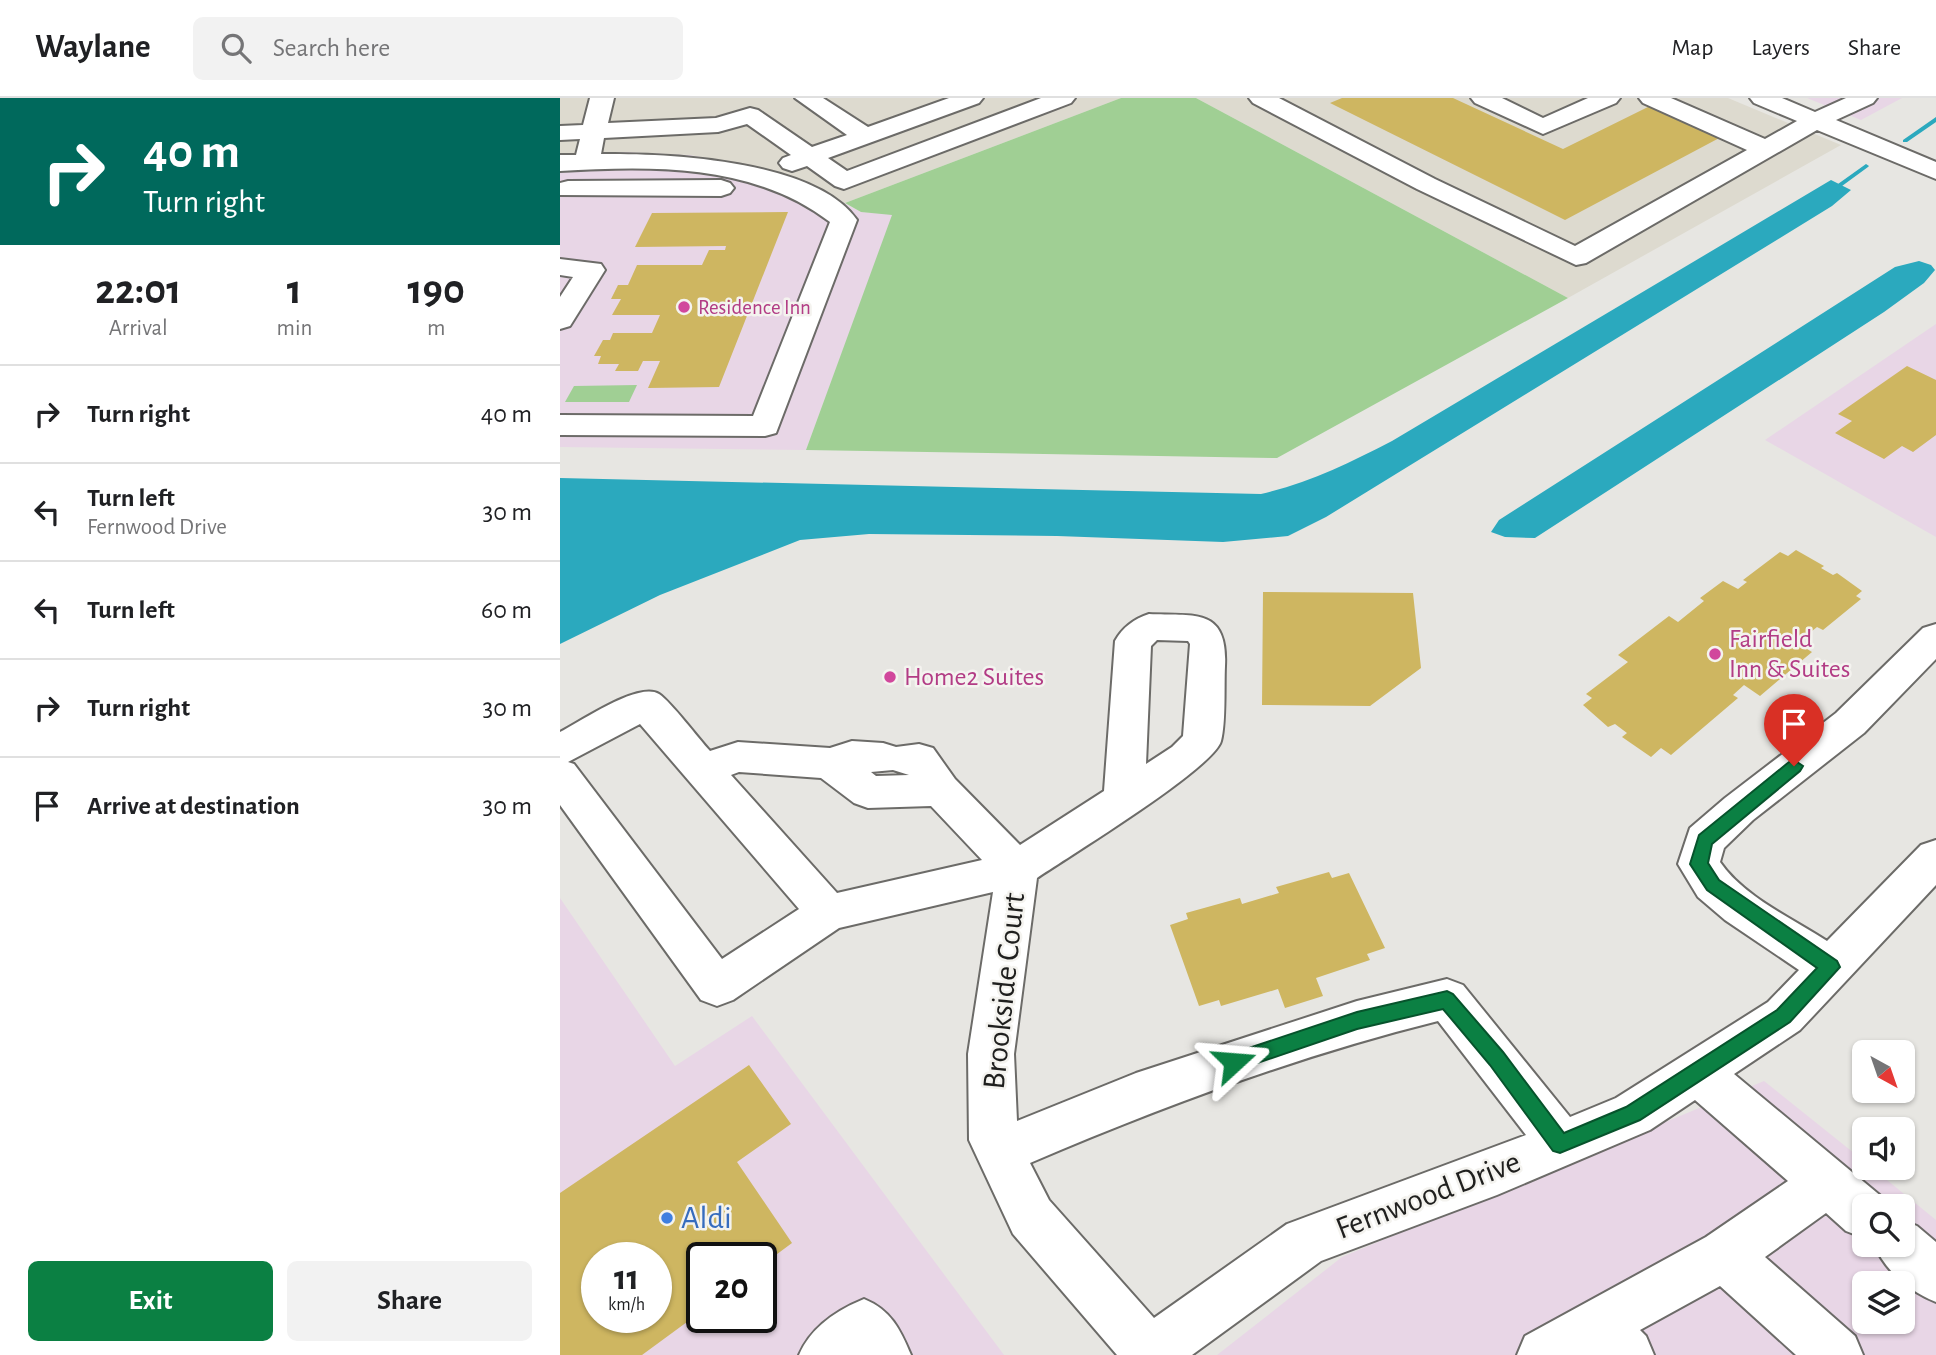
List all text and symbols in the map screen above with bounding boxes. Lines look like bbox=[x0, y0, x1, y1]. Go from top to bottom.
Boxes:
search box bbox=[193, 17, 683, 80]
icon: search bbox=[217, 29, 255, 67]
text: Waylane bbox=[35, 31, 151, 64]
text: Search here bbox=[273, 35, 390, 61]
text: Map bbox=[1671, 36, 1713, 60]
text: Layers bbox=[1751, 36, 1810, 60]
text: Share bbox=[1848, 36, 1901, 60]
icon: right bbox=[28, 126, 119, 217]
text: 40 m bbox=[143, 128, 240, 177]
text: Turn right bbox=[143, 186, 265, 218]
text: 22:01 bbox=[95, 269, 181, 311]
text: 1 bbox=[287, 269, 302, 311]
text: 190 bbox=[408, 269, 465, 311]
place label: Residence Inn bbox=[698, 297, 811, 318]
marker: Residence Inn bbox=[676, 299, 692, 315]
text: Arrival bbox=[109, 317, 168, 340]
text: min bbox=[277, 317, 312, 340]
text: m bbox=[427, 317, 445, 340]
icon: right bbox=[28, 395, 66, 433]
text: Turn right bbox=[87, 401, 190, 427]
text: 40 m bbox=[481, 401, 532, 427]
text: Turn left bbox=[87, 485, 175, 511]
icon: left bbox=[28, 493, 66, 531]
text: 30 m bbox=[482, 499, 532, 525]
text: Fernwood Drive bbox=[87, 516, 227, 539]
icon: left bbox=[28, 591, 66, 629]
text: Turn left bbox=[87, 597, 175, 623]
text: 60 m bbox=[481, 597, 532, 623]
place label: Fairfield Inn & Suites bbox=[1729, 626, 1850, 682]
marker: Fairfield Inn & Suites bbox=[1707, 646, 1723, 662]
place label: Home2 Suites bbox=[904, 664, 1044, 690]
marker: Home2 Suites bbox=[882, 669, 898, 685]
icon: right bbox=[28, 689, 66, 727]
pin bbox=[1764, 694, 1824, 766]
text: Turn right bbox=[87, 695, 190, 721]
text: 30 m bbox=[482, 695, 532, 721]
icon: arrive bbox=[1775, 705, 1813, 743]
icon: arrive bbox=[28, 787, 66, 825]
text: Arrive at destination bbox=[87, 793, 300, 819]
text: 30 m bbox=[482, 793, 532, 819]
street label: Brookside Court bbox=[978, 891, 1030, 1091]
position arrow bbox=[1197, 1025, 1271, 1099]
north arrow bbox=[1852, 1040, 1914, 1102]
map controls bbox=[1852, 1040, 1915, 1334]
button: sound bbox=[1852, 1117, 1915, 1180]
street label: Fernwood Drive bbox=[1331, 1145, 1525, 1245]
button: search bbox=[1852, 1194, 1915, 1257]
place label: Aldi bbox=[681, 1202, 732, 1234]
marker: Aldi bbox=[659, 1210, 675, 1226]
speed limit sign: 20 bbox=[686, 1242, 777, 1333]
button: Exit bbox=[28, 1261, 273, 1341]
button: Share bbox=[287, 1261, 532, 1341]
text: 11 bbox=[614, 1261, 639, 1296]
button: layers bbox=[1852, 1271, 1915, 1334]
text: km/h bbox=[608, 1296, 645, 1314]

